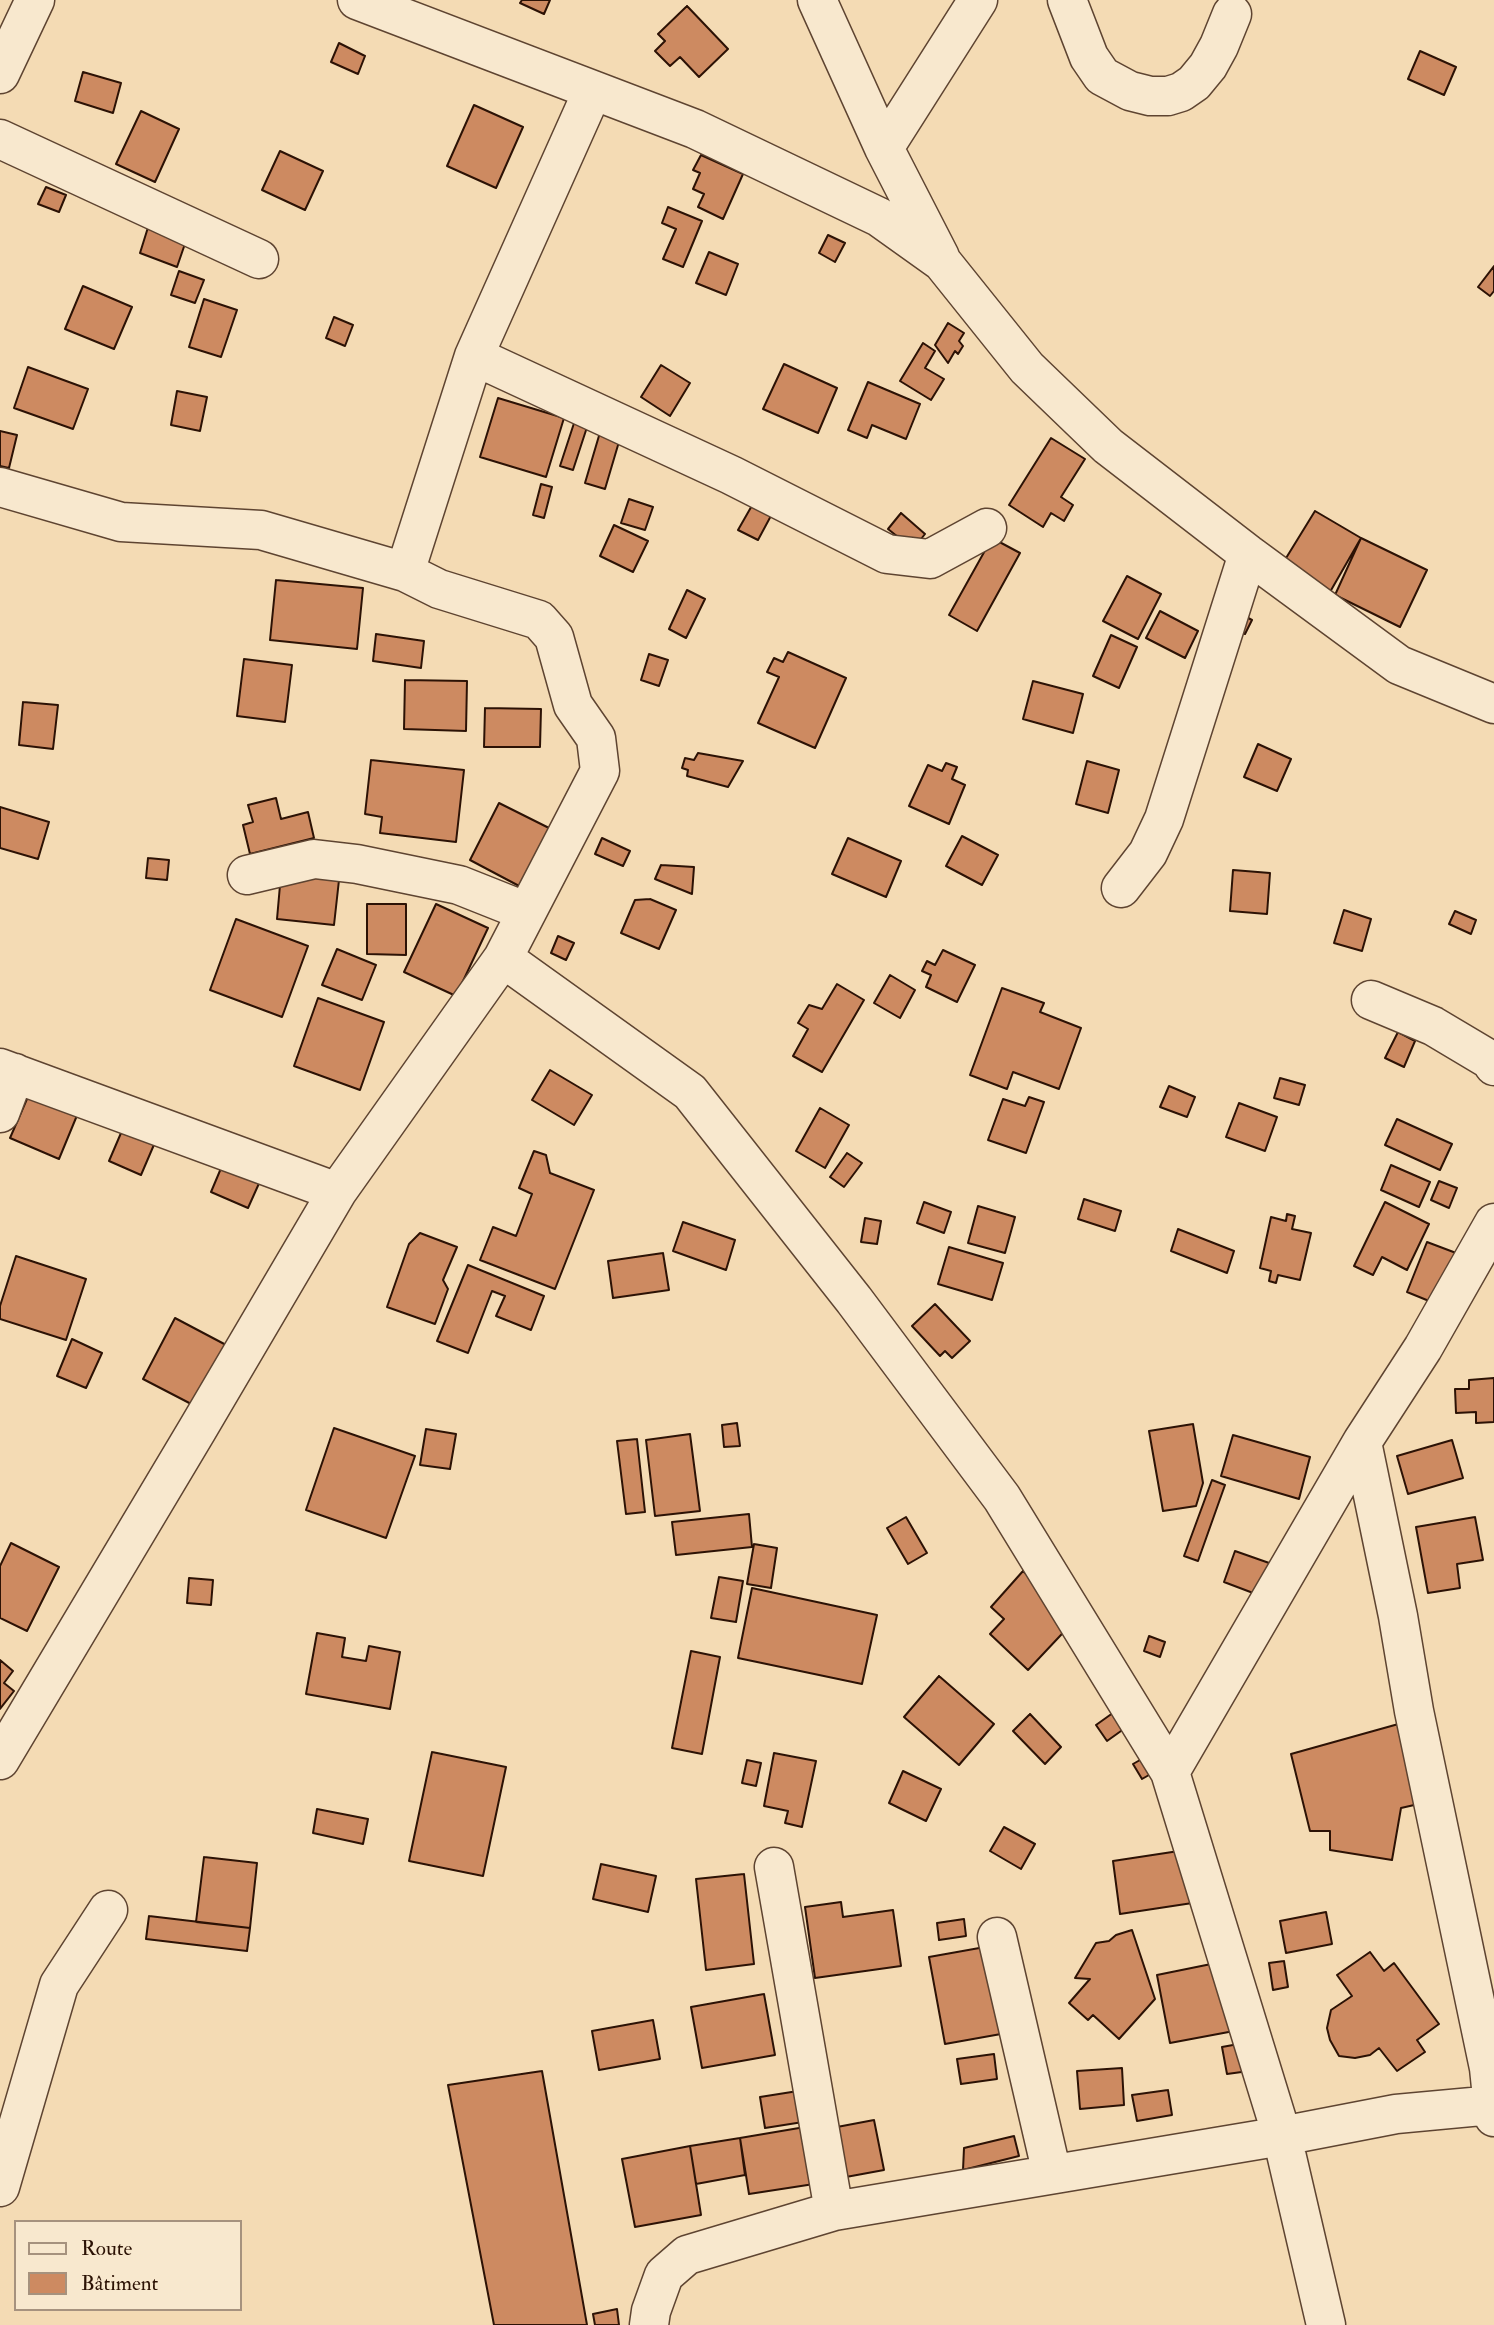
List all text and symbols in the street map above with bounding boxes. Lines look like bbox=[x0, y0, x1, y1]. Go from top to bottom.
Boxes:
legend bbox=[14, 2220, 242, 2311]
text: Route bbox=[81, 2235, 132, 2262]
text: Bâtiment bbox=[81, 2270, 158, 2297]

